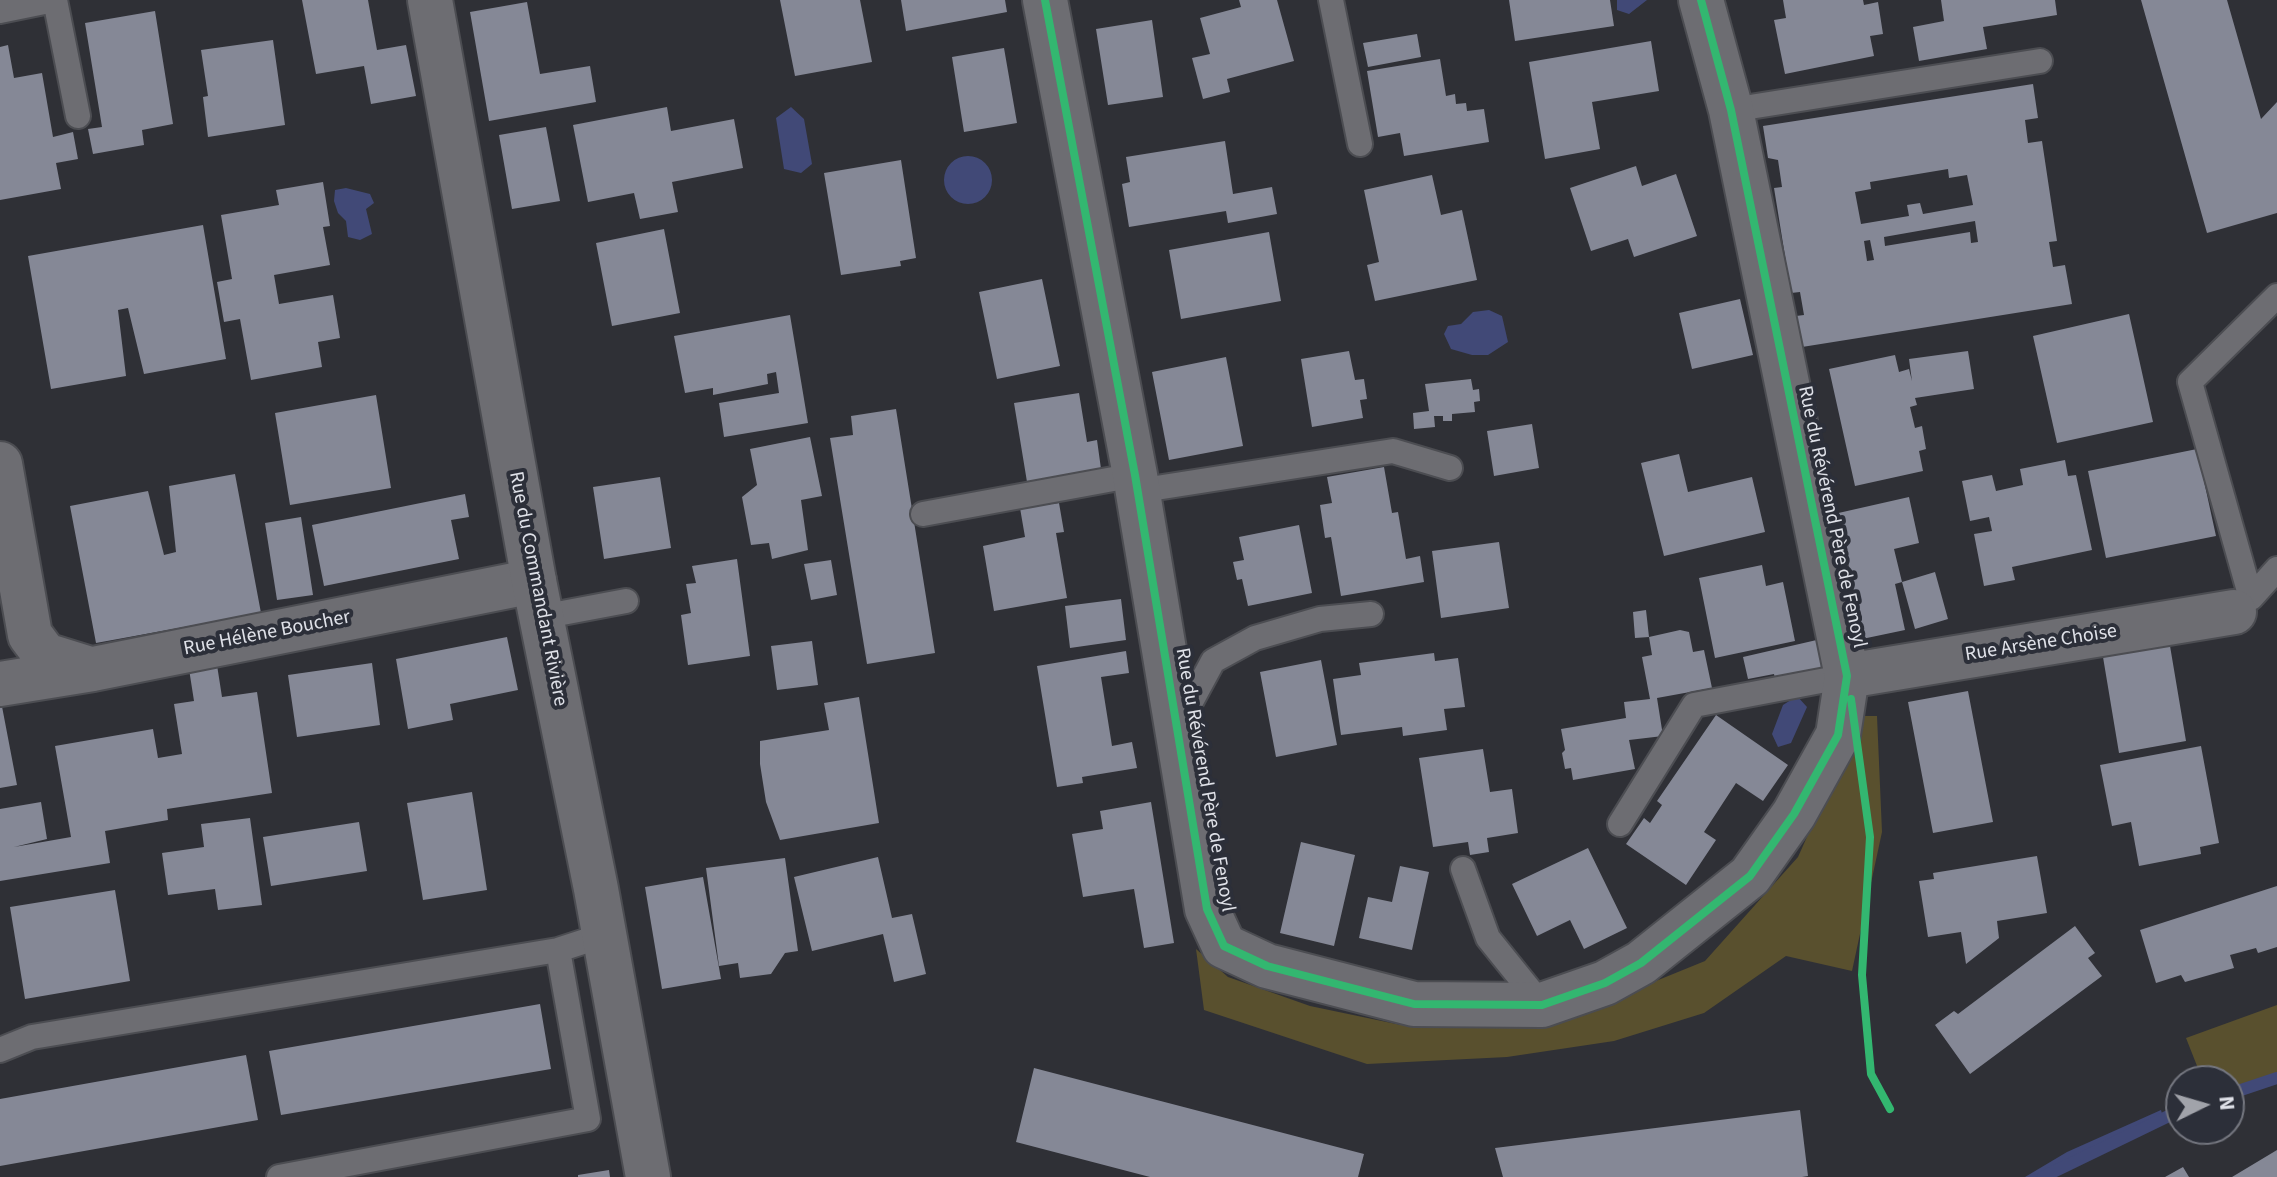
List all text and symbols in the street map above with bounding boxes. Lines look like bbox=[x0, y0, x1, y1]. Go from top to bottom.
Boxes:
street label: Rue du Révérend Père de Fenoyl bbox=[1791, 384, 1871, 650]
street label: Rue du Commandant Rivière bbox=[502, 470, 572, 708]
street label: Rue Hélène Boucher bbox=[182, 606, 352, 662]
street label: Rue Arsène Choise bbox=[1963, 620, 2119, 668]
street label: Rue du Révérend Père de Fenoyl bbox=[1169, 646, 1239, 914]
north arrow bbox=[2165, 1065, 2245, 1145]
text: N bbox=[2210, 1094, 2243, 1112]

